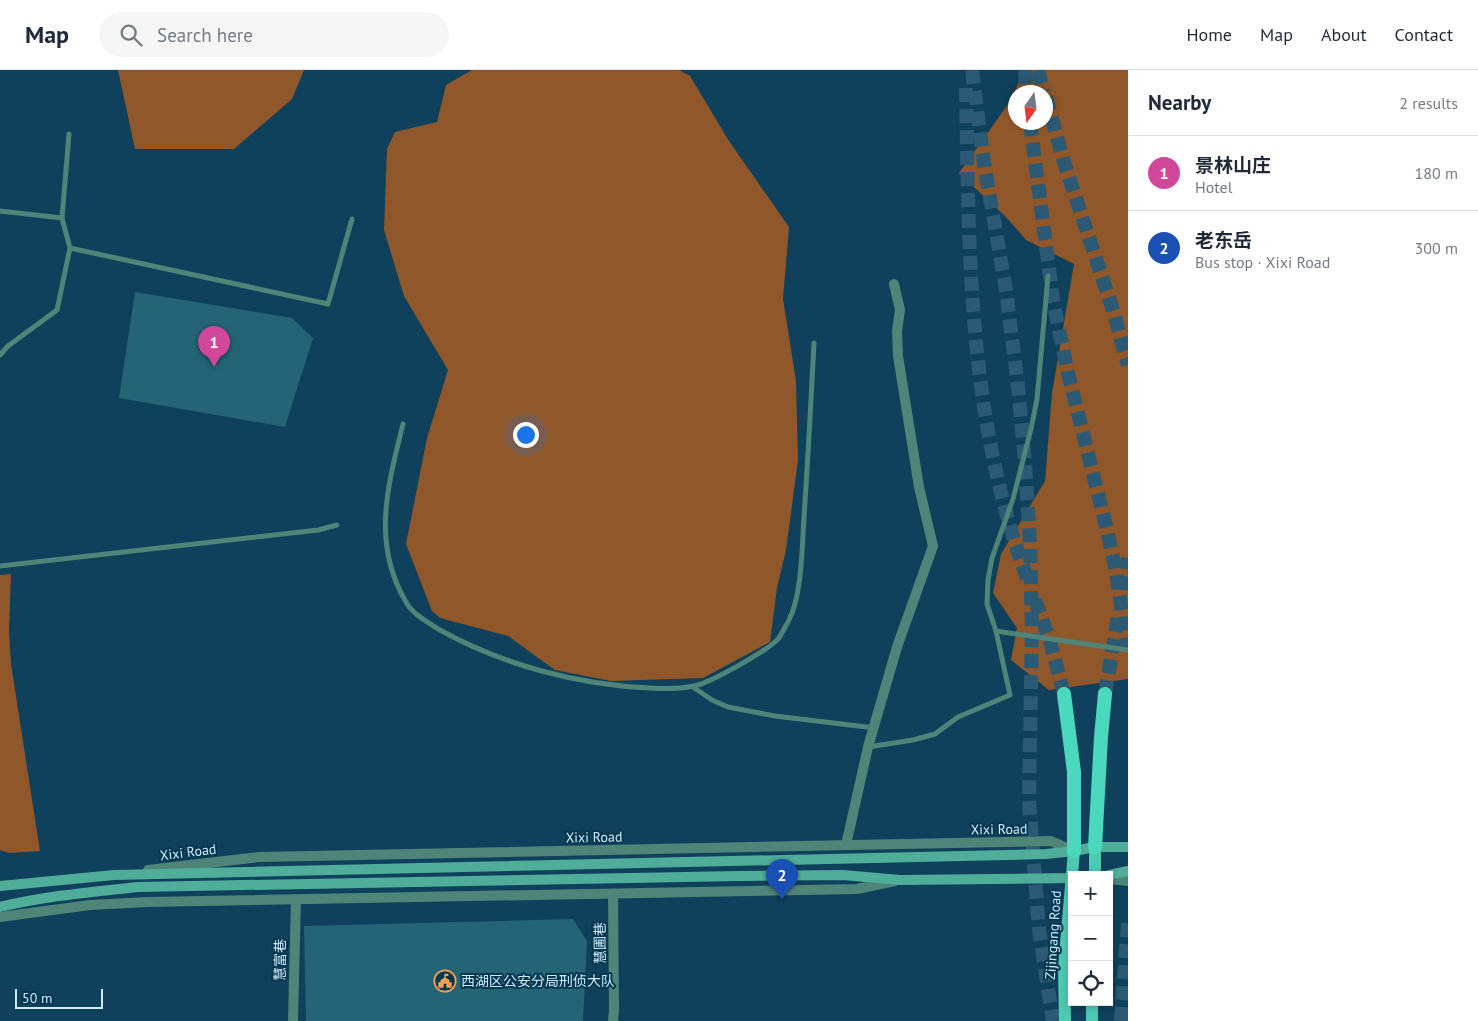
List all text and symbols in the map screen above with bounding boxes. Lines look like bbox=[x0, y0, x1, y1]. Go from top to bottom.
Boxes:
search box bbox=[99, 12, 449, 57]
text: Map bbox=[25, 19, 69, 50]
icon: search bbox=[117, 21, 145, 49]
text: Search here bbox=[157, 23, 253, 47]
text: Home bbox=[1186, 23, 1232, 46]
text: Map bbox=[1260, 23, 1293, 46]
text: About bbox=[1321, 23, 1367, 46]
text: Contact bbox=[1395, 23, 1453, 46]
north arrow bbox=[1008, 85, 1053, 130]
text: Nearby bbox=[1148, 89, 1211, 116]
text: 2 results bbox=[1399, 93, 1458, 113]
text: 景林山庄 bbox=[1195, 153, 1271, 177]
text: 1 bbox=[1159, 163, 1169, 183]
text: 180 m bbox=[1415, 163, 1458, 183]
text: Hotel bbox=[1195, 177, 1232, 197]
text: 老东岳 bbox=[1195, 228, 1252, 252]
text: 2 bbox=[1159, 238, 1169, 258]
text: 300 m bbox=[1415, 238, 1458, 258]
text: Bus stop · Xixi Road bbox=[1195, 252, 1330, 272]
pin: 1 bbox=[198, 326, 230, 367]
your location bbox=[513, 422, 539, 448]
street label: Xixi Road bbox=[970, 820, 1028, 838]
street label: Xixi Road bbox=[565, 828, 623, 846]
street label: Xixi Road bbox=[159, 840, 217, 864]
pin: 2 bbox=[766, 859, 798, 900]
map controls bbox=[1068, 871, 1113, 1006]
button: + bbox=[1068, 871, 1113, 916]
street label: Zijingang Road bbox=[1041, 890, 1065, 980]
button: − bbox=[1068, 916, 1113, 961]
street label: 慧圃巷 bbox=[591, 922, 609, 964]
street label: 慧富巷 bbox=[271, 939, 289, 981]
button: locate bbox=[1068, 961, 1113, 1006]
public building icon: 西湖区公安分局刑侦大队 bbox=[433, 969, 457, 993]
place label: 西湖区公安分局刑侦大队 bbox=[461, 972, 615, 990]
scale bar bbox=[15, 986, 102, 1009]
text: 50 m bbox=[22, 989, 52, 1007]

